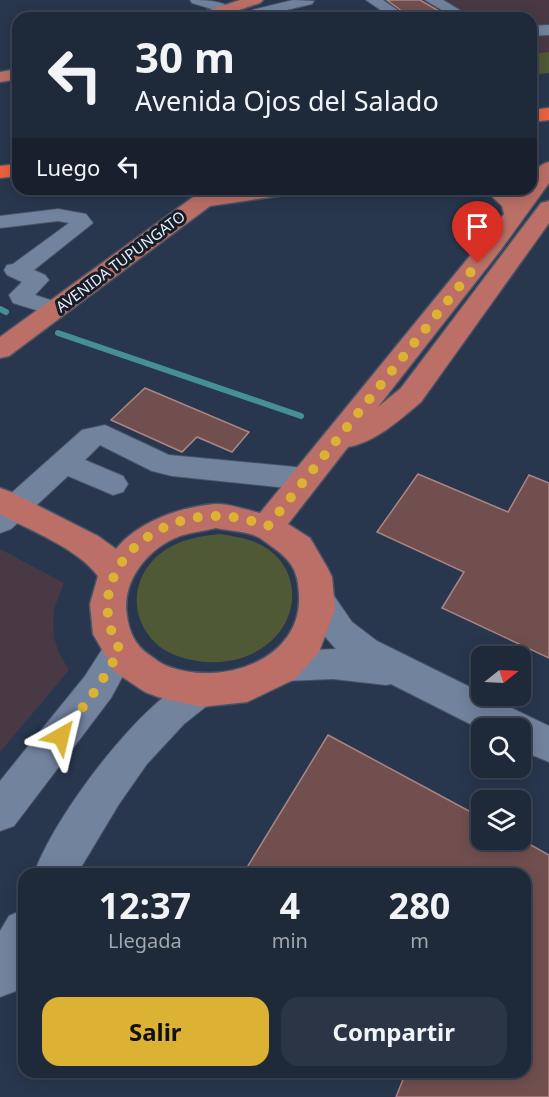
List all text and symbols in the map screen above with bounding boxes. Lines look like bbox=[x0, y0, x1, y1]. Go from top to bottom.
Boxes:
text: 30 m bbox=[135, 28, 235, 85]
icon: left bbox=[36, 36, 114, 114]
text: Avenida Ojos del Salado bbox=[135, 82, 439, 119]
icon: left bbox=[112, 150, 145, 183]
text: Luego bbox=[36, 152, 100, 182]
pin bbox=[452, 201, 503, 263]
street label: AVENIDA TUPUNGATO bbox=[51, 206, 189, 316]
icon: arrive bbox=[461, 210, 494, 243]
north arrow bbox=[471, 646, 531, 706]
map controls bbox=[471, 646, 531, 850]
position arrow bbox=[29, 704, 93, 768]
button: search bbox=[471, 718, 531, 778]
button: layers bbox=[471, 790, 531, 850]
text: 12:37 bbox=[99, 881, 191, 930]
text: 4 bbox=[280, 881, 300, 930]
text: 280 bbox=[389, 881, 450, 930]
text: Llegada bbox=[108, 927, 182, 954]
text: min bbox=[272, 927, 308, 954]
text: m bbox=[410, 927, 429, 954]
button: Salir bbox=[42, 997, 269, 1066]
button: Compartir bbox=[281, 997, 507, 1066]

